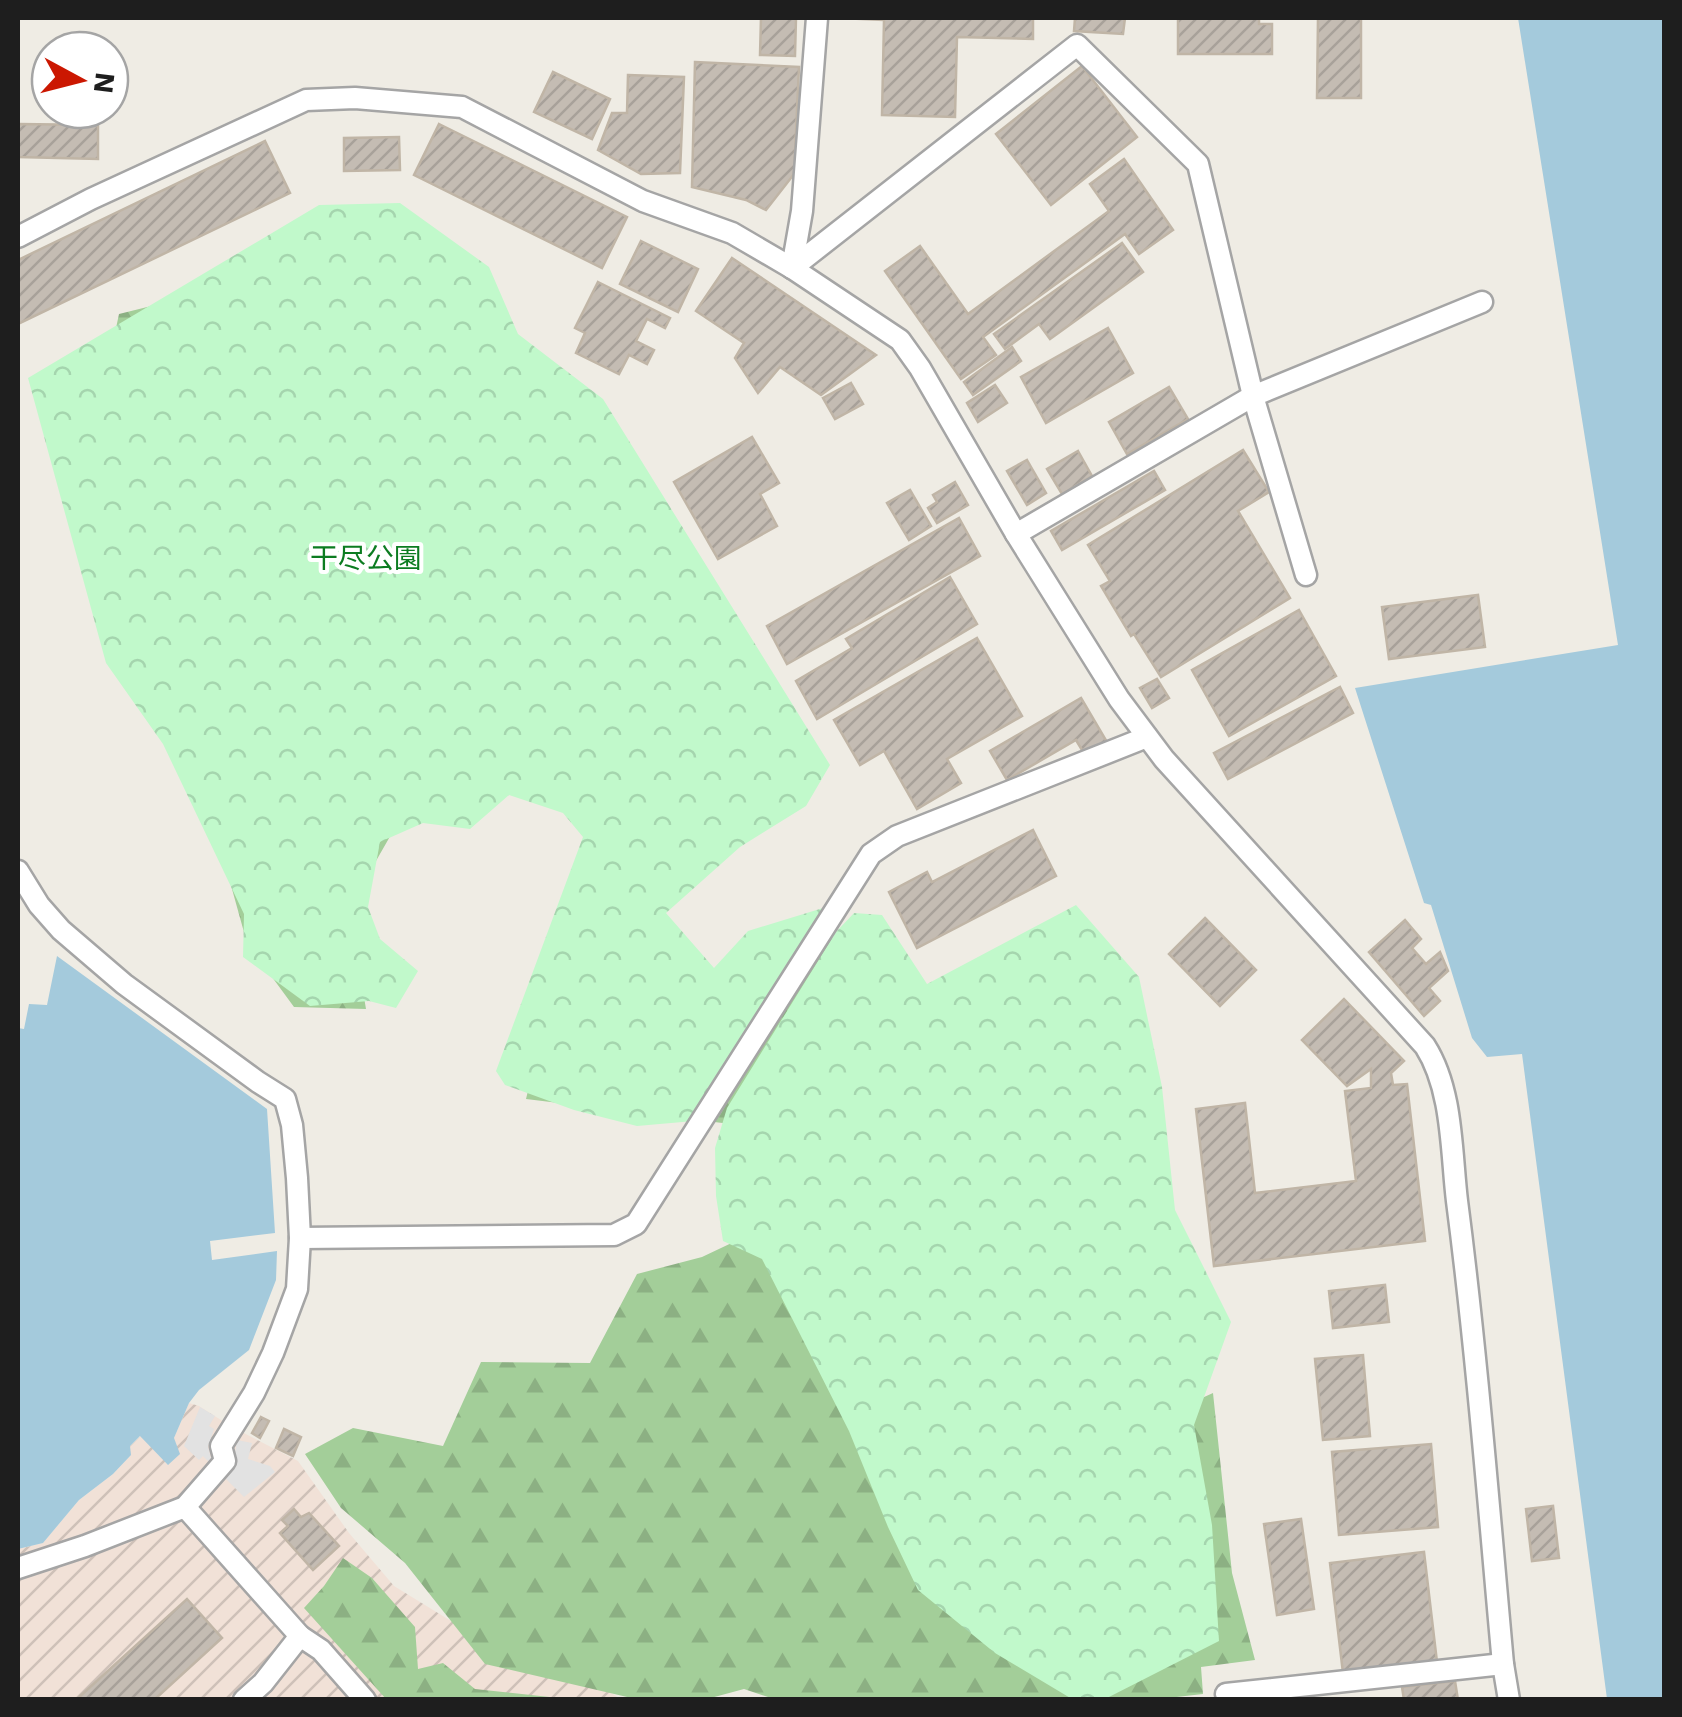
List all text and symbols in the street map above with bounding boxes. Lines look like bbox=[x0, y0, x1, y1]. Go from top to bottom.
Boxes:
north arrow bbox=[30, 30, 130, 130]
text: N bbox=[87, 71, 122, 95]
park label: 干尽公園 bbox=[310, 542, 422, 575]

